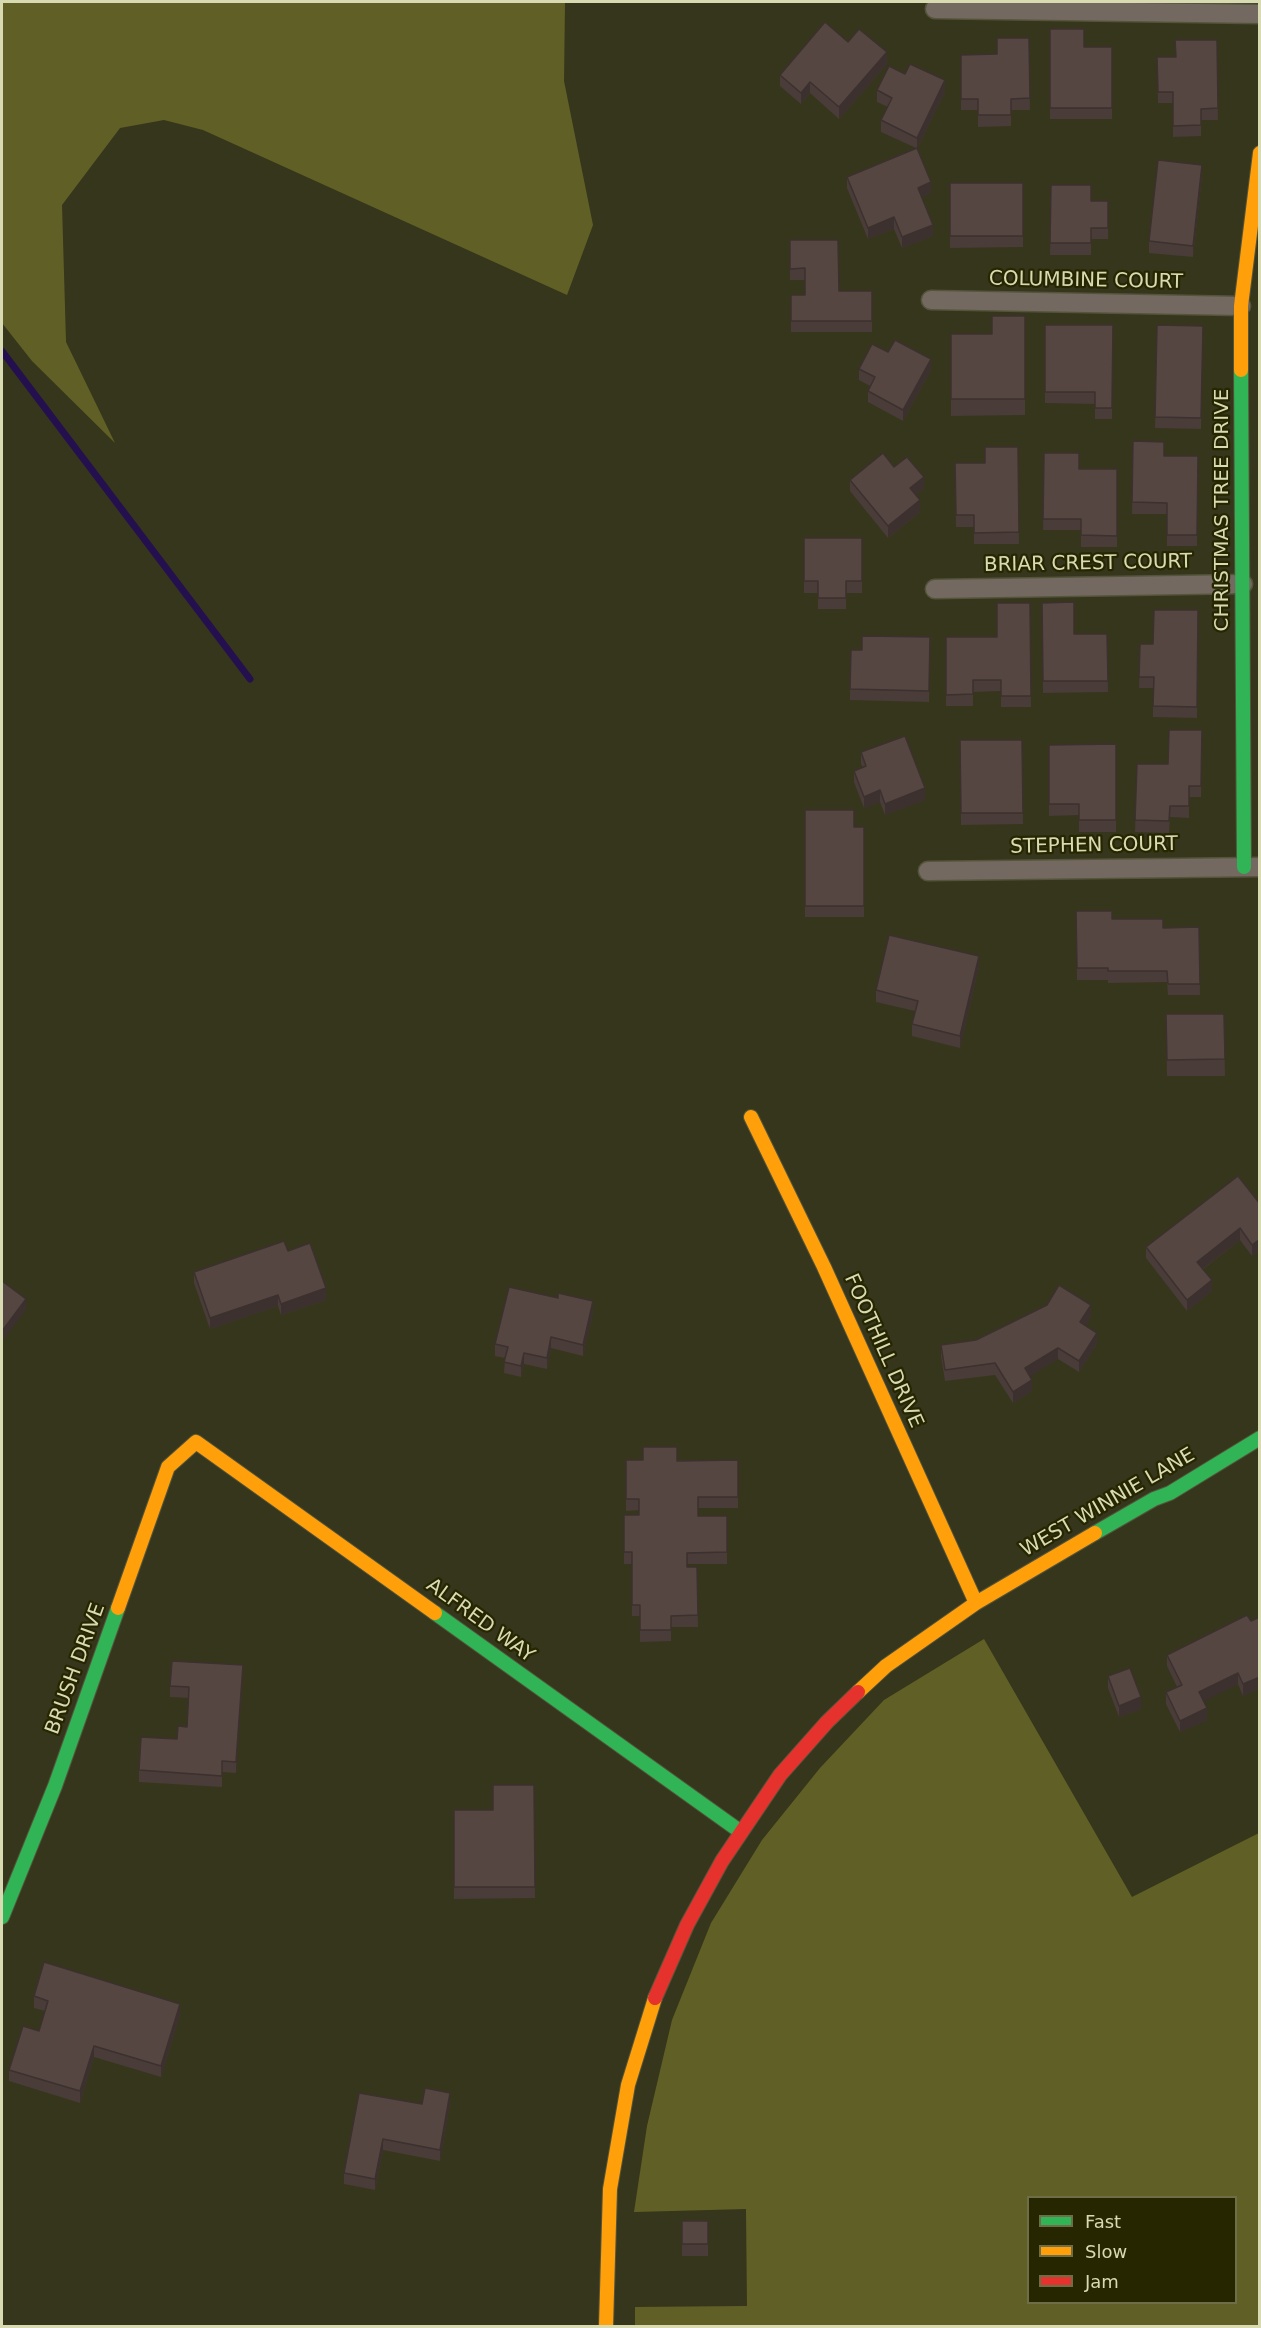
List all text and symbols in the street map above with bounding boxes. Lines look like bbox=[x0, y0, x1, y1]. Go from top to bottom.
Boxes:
street label: COLUMBINE COURT bbox=[989, 267, 1183, 295]
street label: CHRISTMAS TREE DRIVE bbox=[1211, 389, 1235, 631]
street label: BRIAR CREST COURT bbox=[984, 550, 1192, 578]
street label: STEPHEN COURT bbox=[1010, 833, 1178, 859]
street label: FOOTHILL DRIVE bbox=[838, 1270, 928, 1432]
street label: WEST WINNIE LANE bbox=[1017, 1443, 1199, 1563]
street label: ALFRED WAY bbox=[421, 1574, 539, 1668]
street label: BRUSH DRIVE bbox=[41, 1600, 111, 1738]
legend bbox=[1027, 2196, 1237, 2304]
text: Fast bbox=[1085, 2211, 1121, 2232]
text: Slow bbox=[1085, 2241, 1127, 2262]
text: Jam bbox=[1085, 2271, 1119, 2292]

